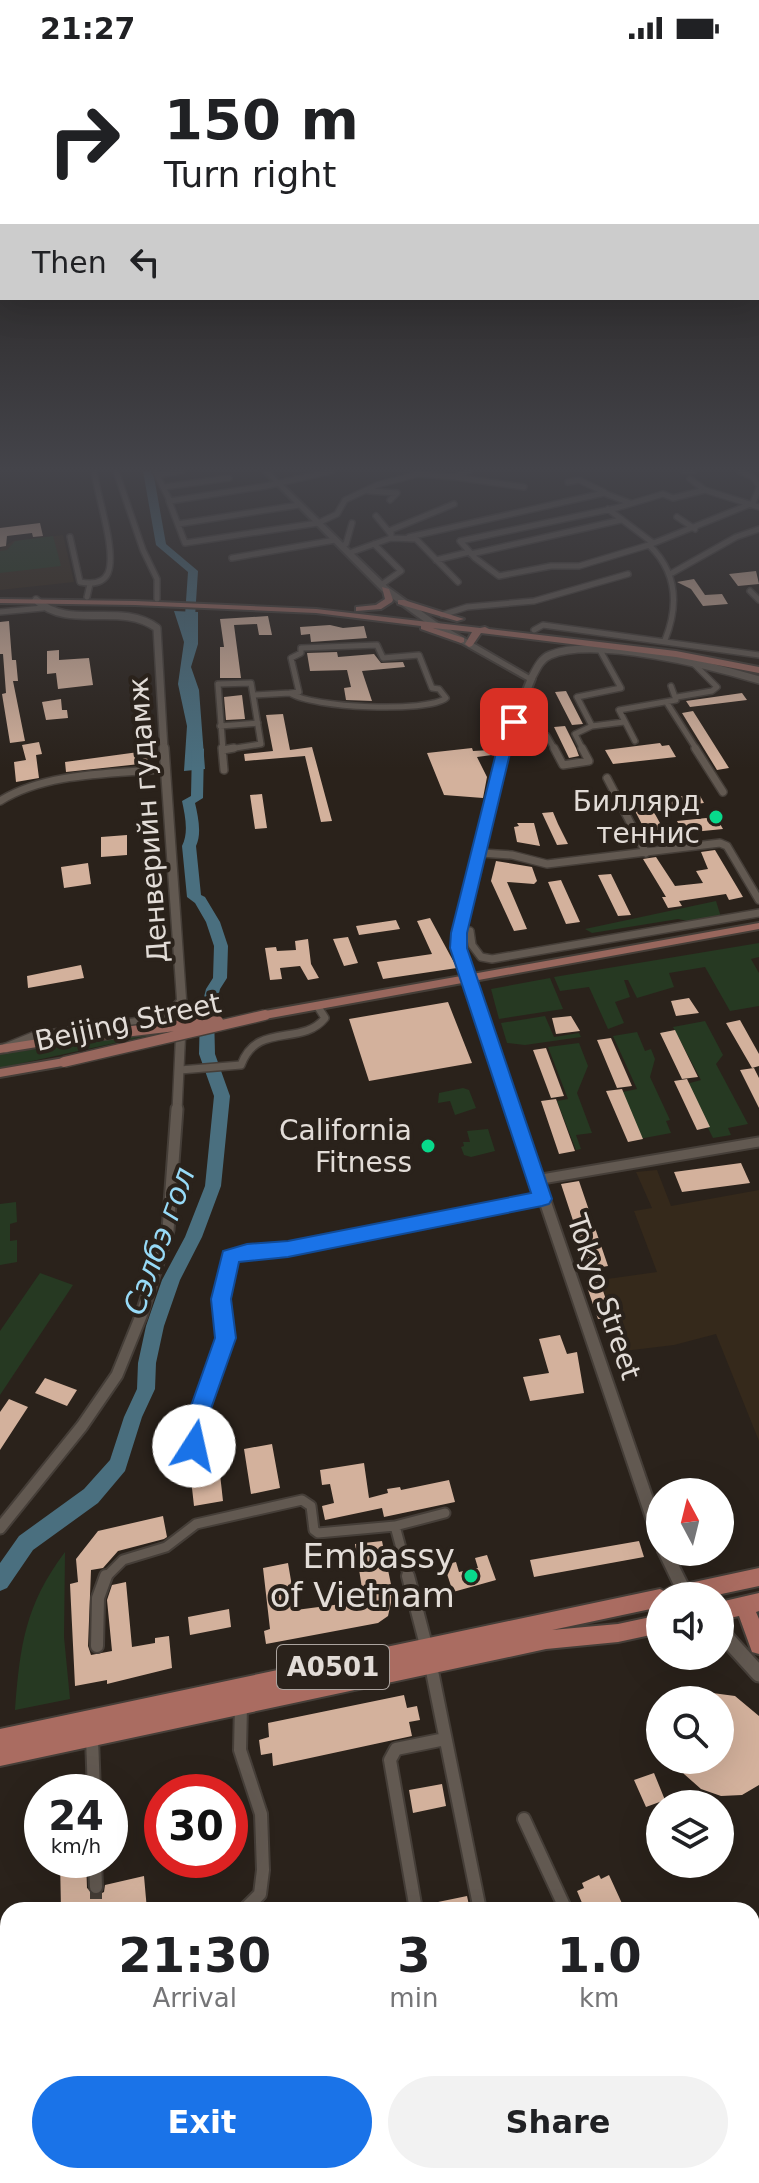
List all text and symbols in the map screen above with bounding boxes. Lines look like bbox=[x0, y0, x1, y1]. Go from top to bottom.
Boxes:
text: 21:27 bbox=[40, 11, 136, 46]
text: 150 m bbox=[164, 87, 359, 152]
icon: right bbox=[32, 88, 136, 192]
text: Turn right bbox=[164, 154, 336, 195]
icon: left bbox=[123, 240, 167, 284]
text: Then bbox=[32, 245, 107, 280]
street label: Денверийн гудамж bbox=[122, 676, 174, 964]
pin bbox=[480, 688, 548, 756]
icon: arrive bbox=[492, 700, 536, 744]
place label: Биллярд теннис bbox=[573, 785, 700, 850]
marker: Биллярд теннис bbox=[707, 808, 725, 826]
street label: Beijing Street bbox=[32, 986, 224, 1058]
place label: California Fitness bbox=[279, 1114, 412, 1179]
marker: California Fitness bbox=[419, 1137, 437, 1155]
water label: Сэлбэ гол bbox=[116, 1162, 202, 1320]
street label: Tokyo Street bbox=[560, 1209, 648, 1384]
position arrow bbox=[152, 1404, 236, 1488]
north arrow bbox=[646, 1478, 734, 1566]
map controls bbox=[646, 1478, 734, 1878]
place label: Embassy of Vietnam bbox=[270, 1536, 455, 1615]
marker: Embassy of Vietnam bbox=[462, 1567, 480, 1585]
button: sound bbox=[646, 1582, 734, 1670]
road number: A0501 bbox=[277, 1645, 389, 1689]
button: search bbox=[646, 1686, 734, 1774]
speed limit sign: 30 bbox=[144, 1774, 248, 1878]
button: layers bbox=[646, 1790, 734, 1878]
text: 24 bbox=[48, 1793, 104, 1839]
text: km/h bbox=[51, 1834, 101, 1858]
text: 21:30 bbox=[118, 1927, 271, 1983]
text: 3 bbox=[397, 1927, 431, 1983]
text: 1.0 bbox=[557, 1927, 642, 1983]
text: Arrival bbox=[152, 1983, 237, 2013]
text: min bbox=[389, 1983, 438, 2013]
text: km bbox=[579, 1983, 619, 2013]
button: Exit bbox=[32, 2076, 372, 2168]
button: Share bbox=[388, 2076, 728, 2168]

